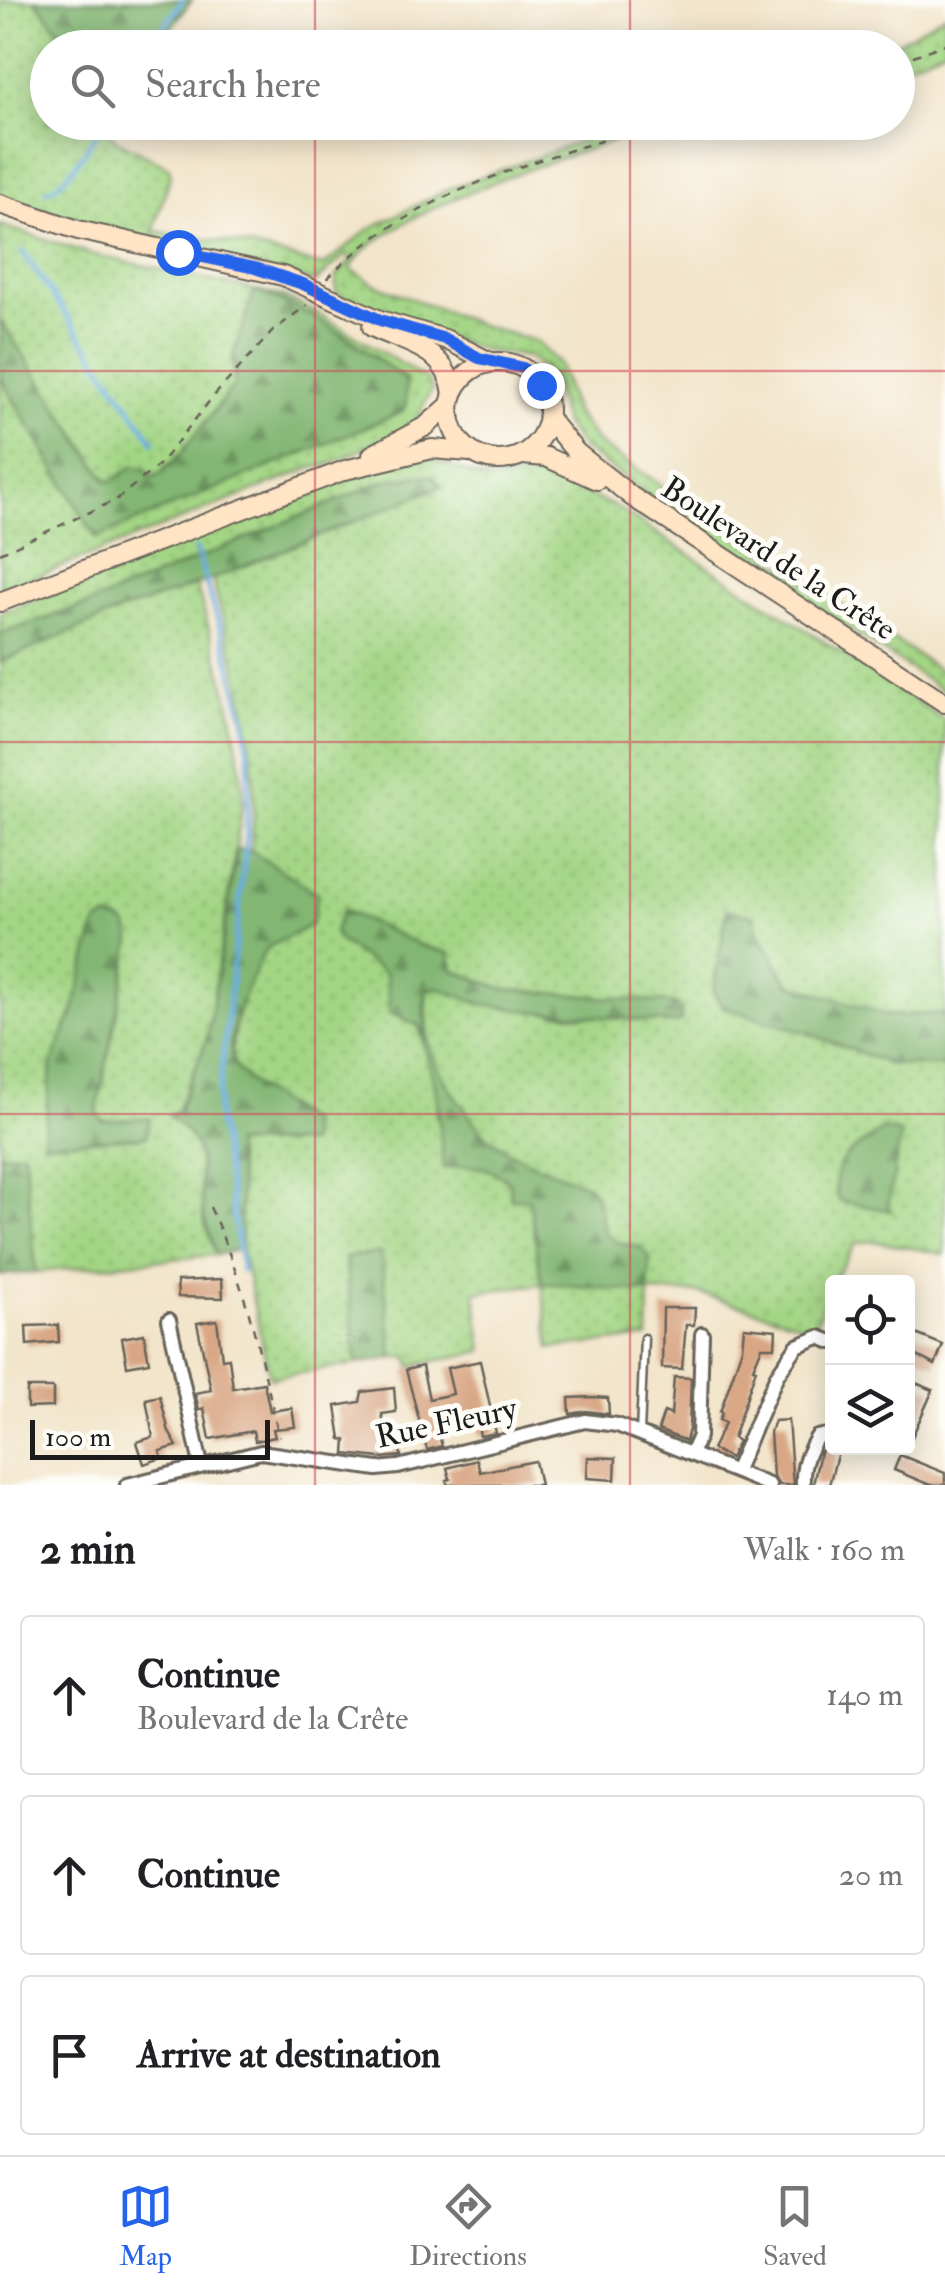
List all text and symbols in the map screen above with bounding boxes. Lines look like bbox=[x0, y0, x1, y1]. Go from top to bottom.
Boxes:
search box bbox=[30, 30, 915, 140]
icon: search bbox=[65, 58, 120, 113]
text: Search here bbox=[145, 61, 321, 109]
route start bbox=[156, 230, 202, 276]
route end bbox=[519, 363, 565, 409]
street label: Boulevard de la Crête bbox=[654, 468, 903, 650]
map controls bbox=[825, 1275, 915, 1455]
button: locate bbox=[825, 1275, 915, 1365]
button: layers bbox=[825, 1365, 915, 1455]
street label: Rue Fleury bbox=[372, 1388, 521, 1457]
scale bar bbox=[30, 1415, 270, 1460]
text: 100 m bbox=[45, 1420, 111, 1455]
text: 2 min bbox=[40, 1524, 136, 1576]
text: Walk · 160 m bbox=[743, 1530, 905, 1570]
text: Continue bbox=[137, 1651, 280, 1699]
icon: ahead bbox=[42, 1668, 97, 1723]
text: 140 m bbox=[826, 1675, 903, 1715]
text: Boulevard de la Crête bbox=[137, 1699, 408, 1739]
icon: ahead bbox=[42, 1848, 97, 1903]
text: Continue bbox=[137, 1851, 280, 1899]
text: 20 m bbox=[839, 1855, 903, 1895]
icon: arrive bbox=[42, 2028, 97, 2083]
text: Arrive at destination bbox=[137, 2031, 441, 2079]
tab: Map bbox=[118, 2179, 173, 2274]
tab: Directions bbox=[409, 2179, 527, 2274]
tab: Saved bbox=[763, 2179, 827, 2274]

